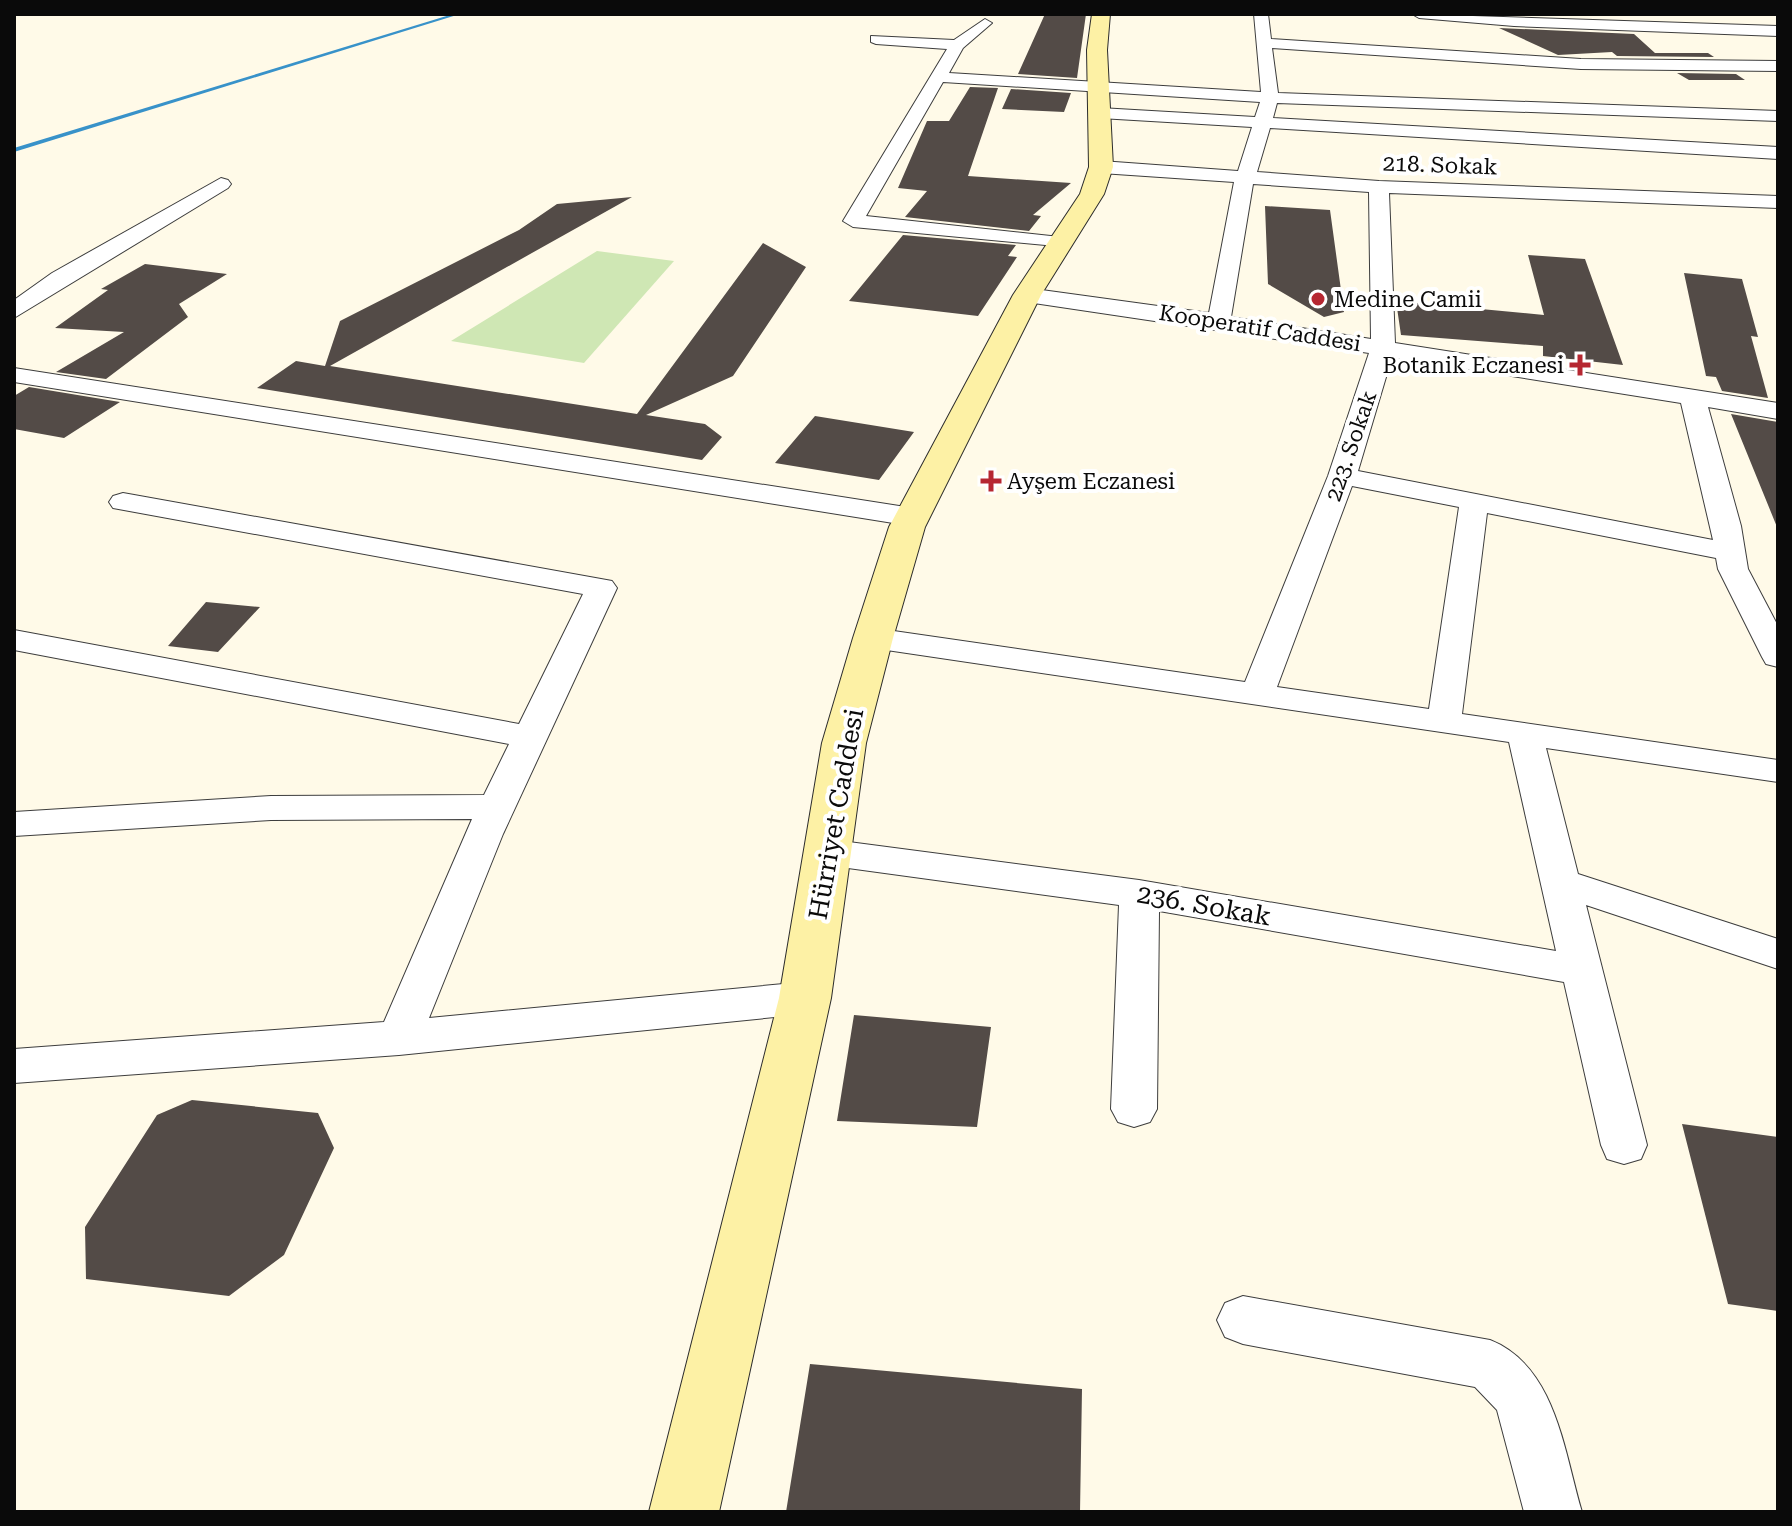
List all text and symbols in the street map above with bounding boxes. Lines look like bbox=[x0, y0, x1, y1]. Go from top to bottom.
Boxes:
street label: 218. Sokak bbox=[1382, 151, 1498, 179]
place label: Medine Camii bbox=[1334, 287, 1482, 312]
marker: Medine Camii bbox=[1309, 290, 1327, 308]
street label: Kooperatif Caddesi bbox=[1157, 300, 1363, 356]
place label: Botanik Eczanesi bbox=[1382, 353, 1564, 378]
marker: Botanik Eczanesi bbox=[1571, 356, 1589, 374]
street label: 223. Sokak bbox=[1320, 388, 1382, 504]
place label: Ayşem Eczanesi bbox=[1007, 469, 1175, 494]
marker: Ayşem Eczanesi bbox=[982, 472, 1000, 490]
street label: Hürriyet Caddesi bbox=[803, 706, 869, 922]
street label: 236. Sokak bbox=[1135, 878, 1273, 932]

